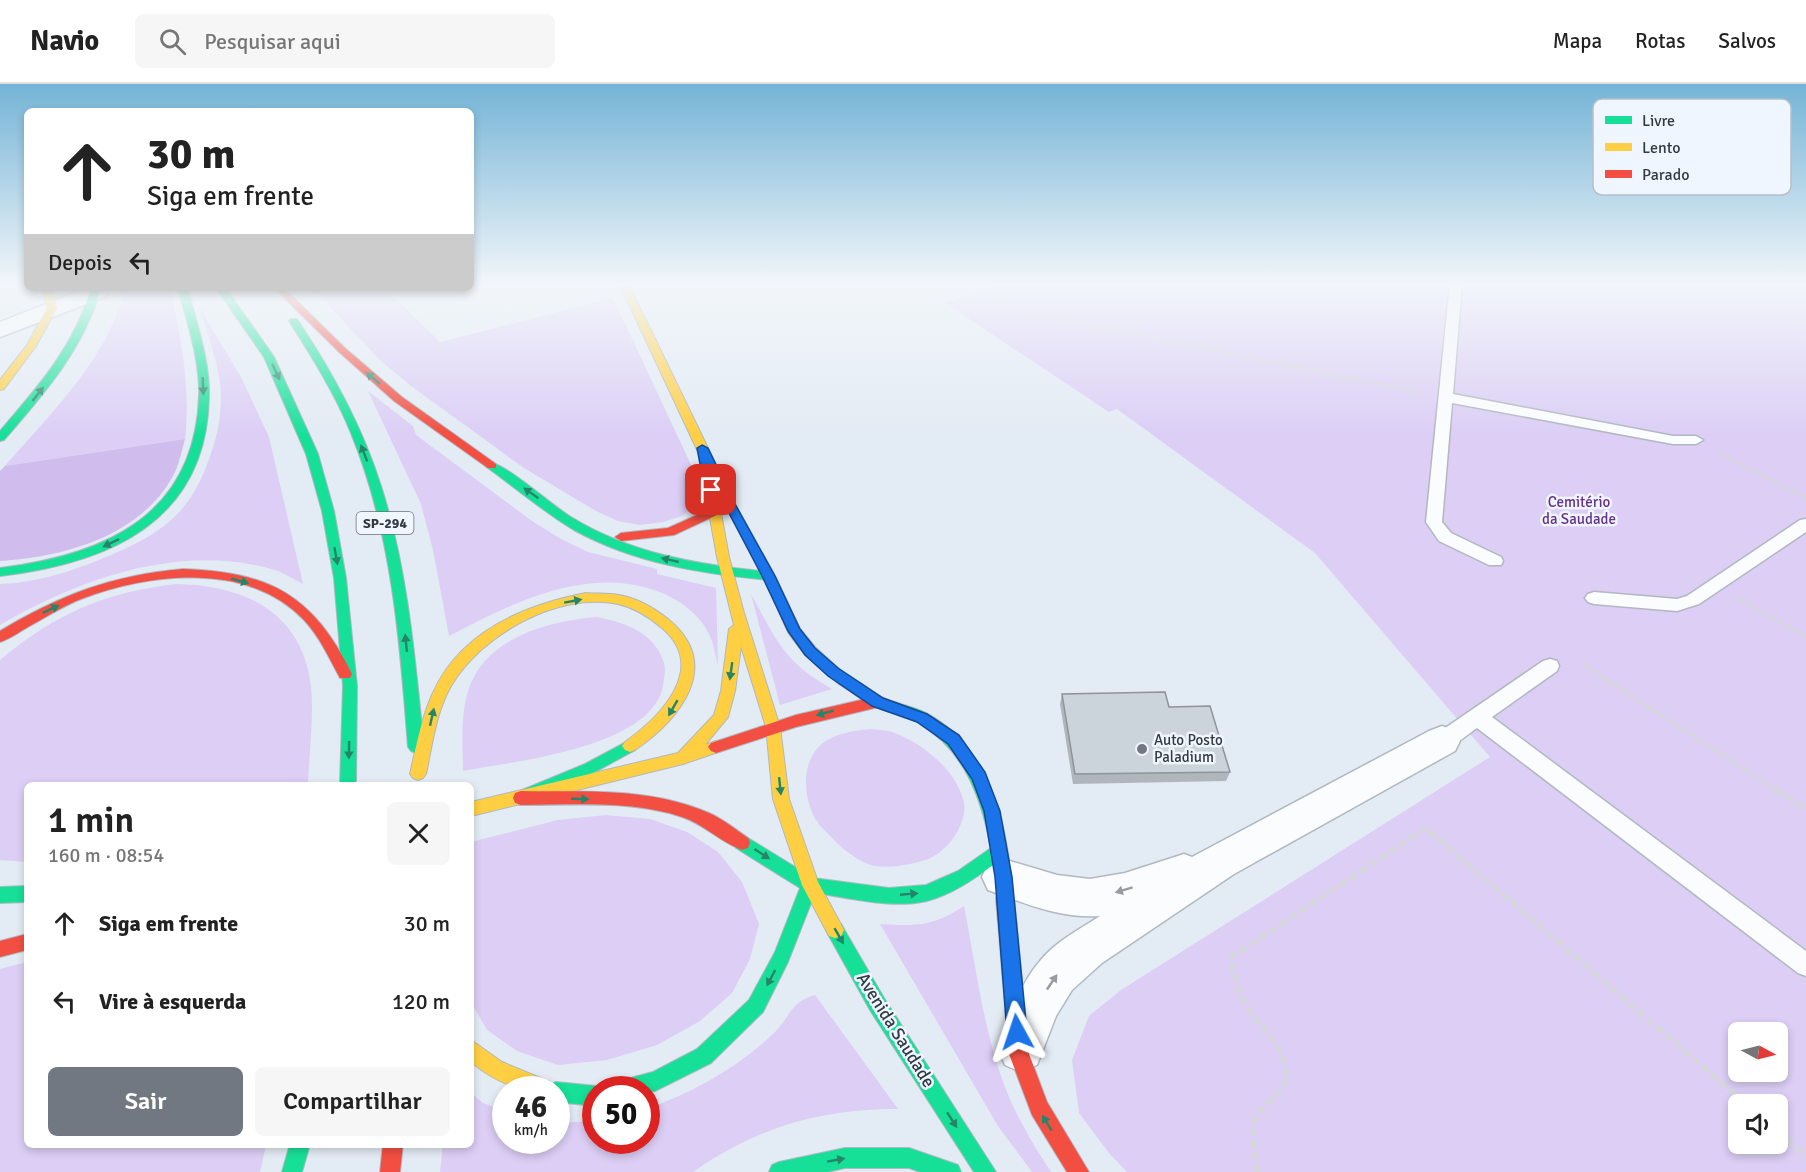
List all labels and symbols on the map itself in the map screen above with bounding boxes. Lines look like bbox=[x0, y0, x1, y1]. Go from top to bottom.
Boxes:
legend bbox=[1593, 99, 1791, 195]
text: Livre bbox=[1642, 111, 1675, 131]
text: Lento bbox=[1642, 138, 1680, 158]
text: Parado bbox=[1642, 165, 1689, 185]
one-way arrow bbox=[271, 363, 280, 380]
one-way arrow bbox=[366, 371, 381, 384]
one-way arrow bbox=[198, 377, 208, 396]
one-way arrow bbox=[31, 386, 43, 401]
one-way arrow bbox=[359, 443, 369, 461]
pin bbox=[685, 464, 736, 515]
one-way arrow bbox=[523, 487, 539, 499]
park label: Cemitério da Saudade bbox=[1542, 493, 1616, 528]
road number: SP-294 bbox=[356, 512, 414, 534]
one-way arrow bbox=[103, 538, 120, 547]
one-way arrow bbox=[332, 547, 341, 566]
one-way arrow bbox=[660, 555, 679, 564]
one-way arrow bbox=[231, 577, 249, 586]
one-way arrow bbox=[564, 596, 583, 605]
one-way arrow bbox=[43, 604, 60, 613]
one-way arrow bbox=[401, 633, 411, 652]
one-way arrow bbox=[727, 662, 736, 681]
one-way arrow bbox=[667, 700, 678, 716]
one-way arrow bbox=[427, 708, 437, 726]
one-way arrow bbox=[816, 708, 834, 718]
place label: Auto Posto Paladium bbox=[1154, 731, 1223, 766]
one-way arrow bbox=[344, 741, 353, 760]
marker: Auto Posto Paladium bbox=[1135, 742, 1149, 756]
one-way arrow bbox=[775, 776, 785, 795]
one-way arrow bbox=[570, 795, 589, 804]
one-way arrow bbox=[754, 848, 770, 860]
one-way arrow bbox=[1115, 886, 1133, 895]
one-way arrow bbox=[900, 890, 919, 899]
one-way arrow bbox=[833, 928, 844, 944]
street label: Avenida Saudade bbox=[852, 969, 940, 1091]
one-way arrow bbox=[766, 970, 776, 987]
one-way arrow bbox=[1046, 974, 1057, 990]
position arrow bbox=[985, 1000, 1049, 1064]
north arrow bbox=[1728, 1022, 1788, 1082]
speed limit sign: 50 bbox=[582, 1076, 660, 1154]
one-way arrow bbox=[946, 1111, 958, 1127]
one-way arrow bbox=[1042, 1115, 1053, 1131]
one-way arrow bbox=[826, 1155, 845, 1164]

